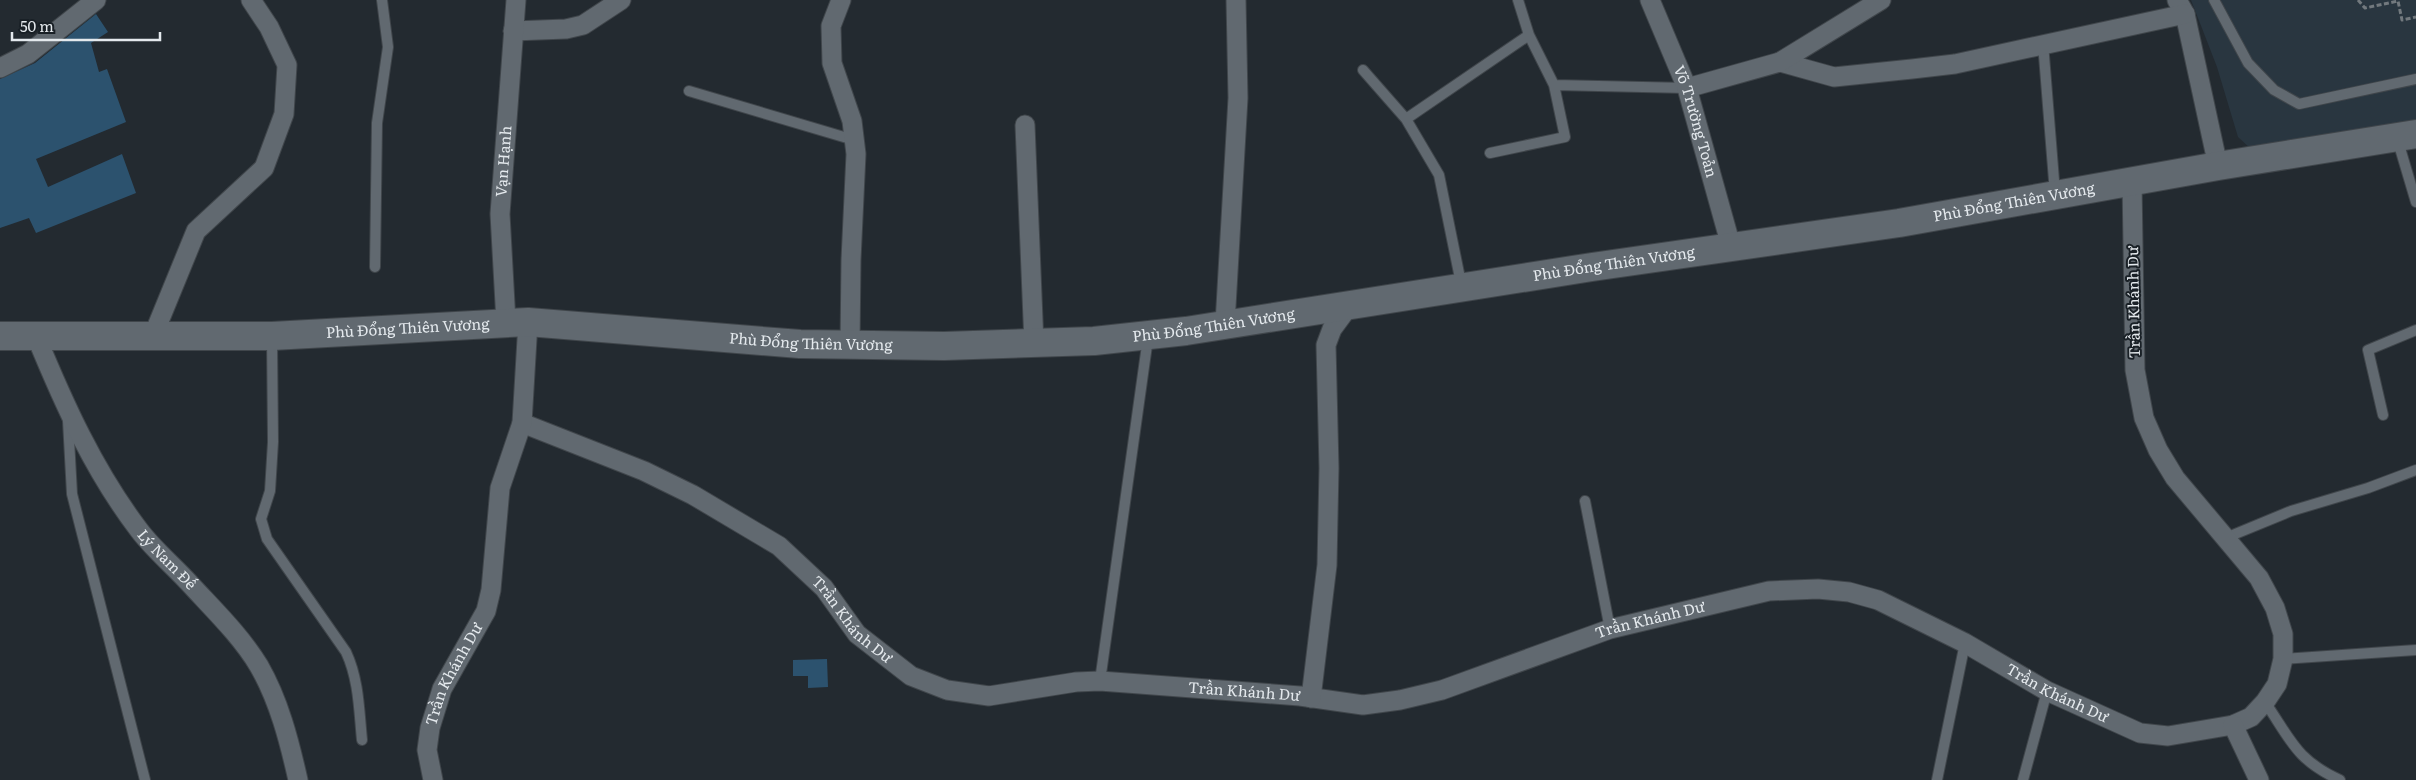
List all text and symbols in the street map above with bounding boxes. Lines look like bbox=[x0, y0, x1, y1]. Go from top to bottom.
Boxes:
scale bar bbox=[12, 10, 160, 42]
text: 50 m bbox=[20, 14, 54, 37]
street label: Võ Trường Toản bbox=[1669, 61, 1724, 180]
street label: Vạn Hạnh bbox=[488, 125, 517, 198]
street label: Phù Đổng Thiên Vương bbox=[1931, 175, 2097, 227]
street label: Phù Đổng Thiên Vương bbox=[1531, 239, 1697, 286]
street label: Trần Khánh Dư bbox=[2120, 245, 2145, 358]
street label: Phù Đổng Thiên Vương bbox=[1131, 301, 1297, 347]
street label: Phù Đổng Thiên Vương bbox=[325, 311, 491, 343]
street label: Phù Đổng Thiên Vương bbox=[728, 325, 893, 355]
street label: Lý Nam Đế bbox=[133, 524, 203, 594]
street label: Trần Khánh Dư bbox=[807, 569, 899, 668]
street label: Trần Khánh Dư bbox=[1591, 594, 1708, 644]
street label: Trần Khánh Dư bbox=[418, 617, 488, 728]
street label: Trần Khánh Dư bbox=[2002, 657, 2114, 728]
street label: Trần Khánh Dư bbox=[1187, 675, 1302, 706]

